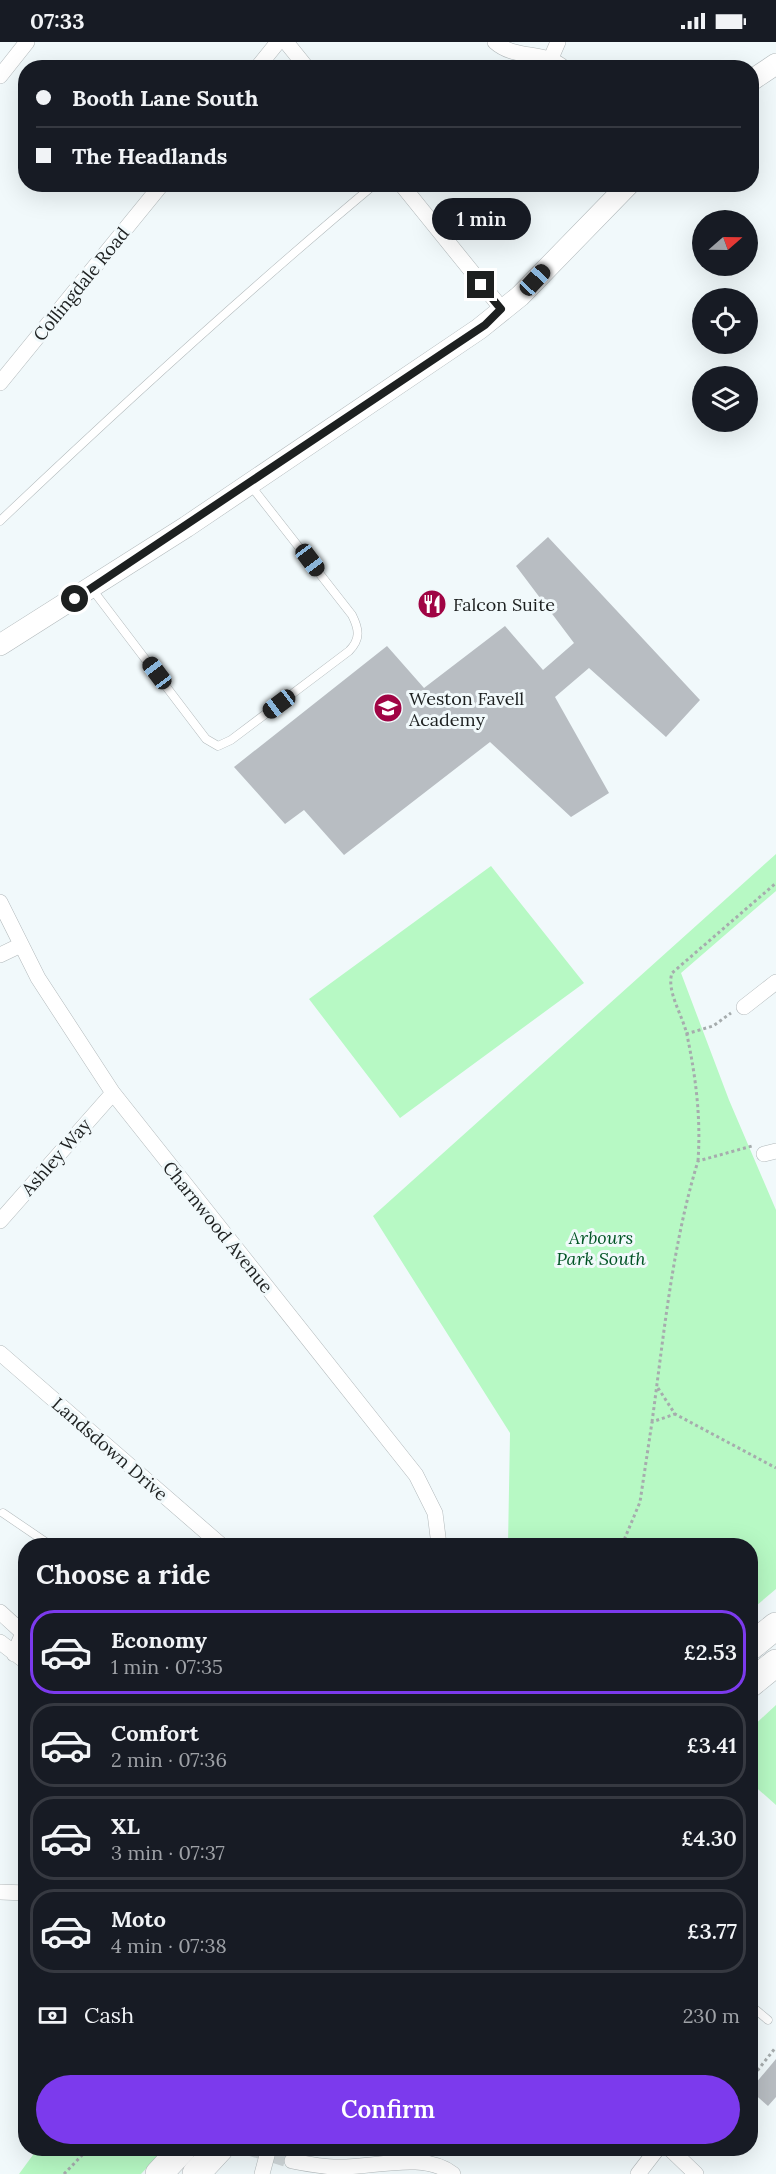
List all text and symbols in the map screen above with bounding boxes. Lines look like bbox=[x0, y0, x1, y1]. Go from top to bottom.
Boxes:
text: 07:33 bbox=[30, 7, 84, 35]
text: Booth Lane South bbox=[72, 84, 258, 112]
text: The Headlands bbox=[72, 142, 227, 170]
callout: 1 min bbox=[432, 198, 530, 240]
text: 1 min bbox=[456, 206, 507, 231]
north arrow bbox=[692, 210, 758, 276]
map controls bbox=[692, 210, 758, 432]
street label: Collingdale Road bbox=[28, 222, 134, 346]
car bbox=[516, 261, 554, 299]
route end bbox=[467, 271, 494, 298]
button: locate bbox=[692, 288, 758, 354]
button: layers bbox=[692, 366, 758, 432]
car bbox=[292, 540, 328, 580]
route start bbox=[61, 585, 88, 612]
restaurant icon: Falcon Suite bbox=[416, 588, 448, 620]
place label: Falcon Suite bbox=[453, 593, 555, 616]
car bbox=[139, 653, 175, 693]
car bbox=[259, 686, 299, 722]
place label: Weston Favell Academy bbox=[408, 687, 524, 731]
school or university icon: Weston Favell Academy bbox=[372, 692, 404, 724]
street label: Ashley Way bbox=[15, 1113, 96, 1201]
street label: Charnwood Avenue bbox=[158, 1156, 278, 1298]
park label: Arbours Park South bbox=[556, 1226, 646, 1270]
street label: Landsdown Drive bbox=[47, 1392, 173, 1506]
text: Choose a ride bbox=[36, 1557, 210, 1591]
icon: car bbox=[39, 1625, 93, 1679]
text: Economy bbox=[111, 1626, 207, 1654]
text: £2.53 bbox=[683, 1638, 737, 1666]
text: 1 min · 07:35 bbox=[111, 1654, 223, 1679]
icon: car bbox=[39, 1718, 93, 1772]
text: Comfort bbox=[111, 1719, 199, 1747]
text: £3.41 bbox=[686, 1731, 737, 1759]
text: 2 min · 07:36 bbox=[111, 1747, 227, 1772]
icon: car bbox=[39, 1811, 93, 1865]
text: XL bbox=[111, 1812, 140, 1840]
text: £4.30 bbox=[681, 1824, 737, 1852]
text: 3 min · 07:37 bbox=[111, 1840, 225, 1865]
icon: car bbox=[39, 1904, 93, 1958]
text: Moto bbox=[111, 1905, 166, 1933]
text: £3.77 bbox=[687, 1917, 737, 1945]
text: 4 min · 07:38 bbox=[111, 1933, 227, 1958]
icon: cash bbox=[36, 1999, 69, 2032]
text: Cash bbox=[84, 2001, 134, 2029]
text: 230 m bbox=[683, 2003, 740, 2028]
button: Confirm bbox=[36, 2075, 740, 2144]

